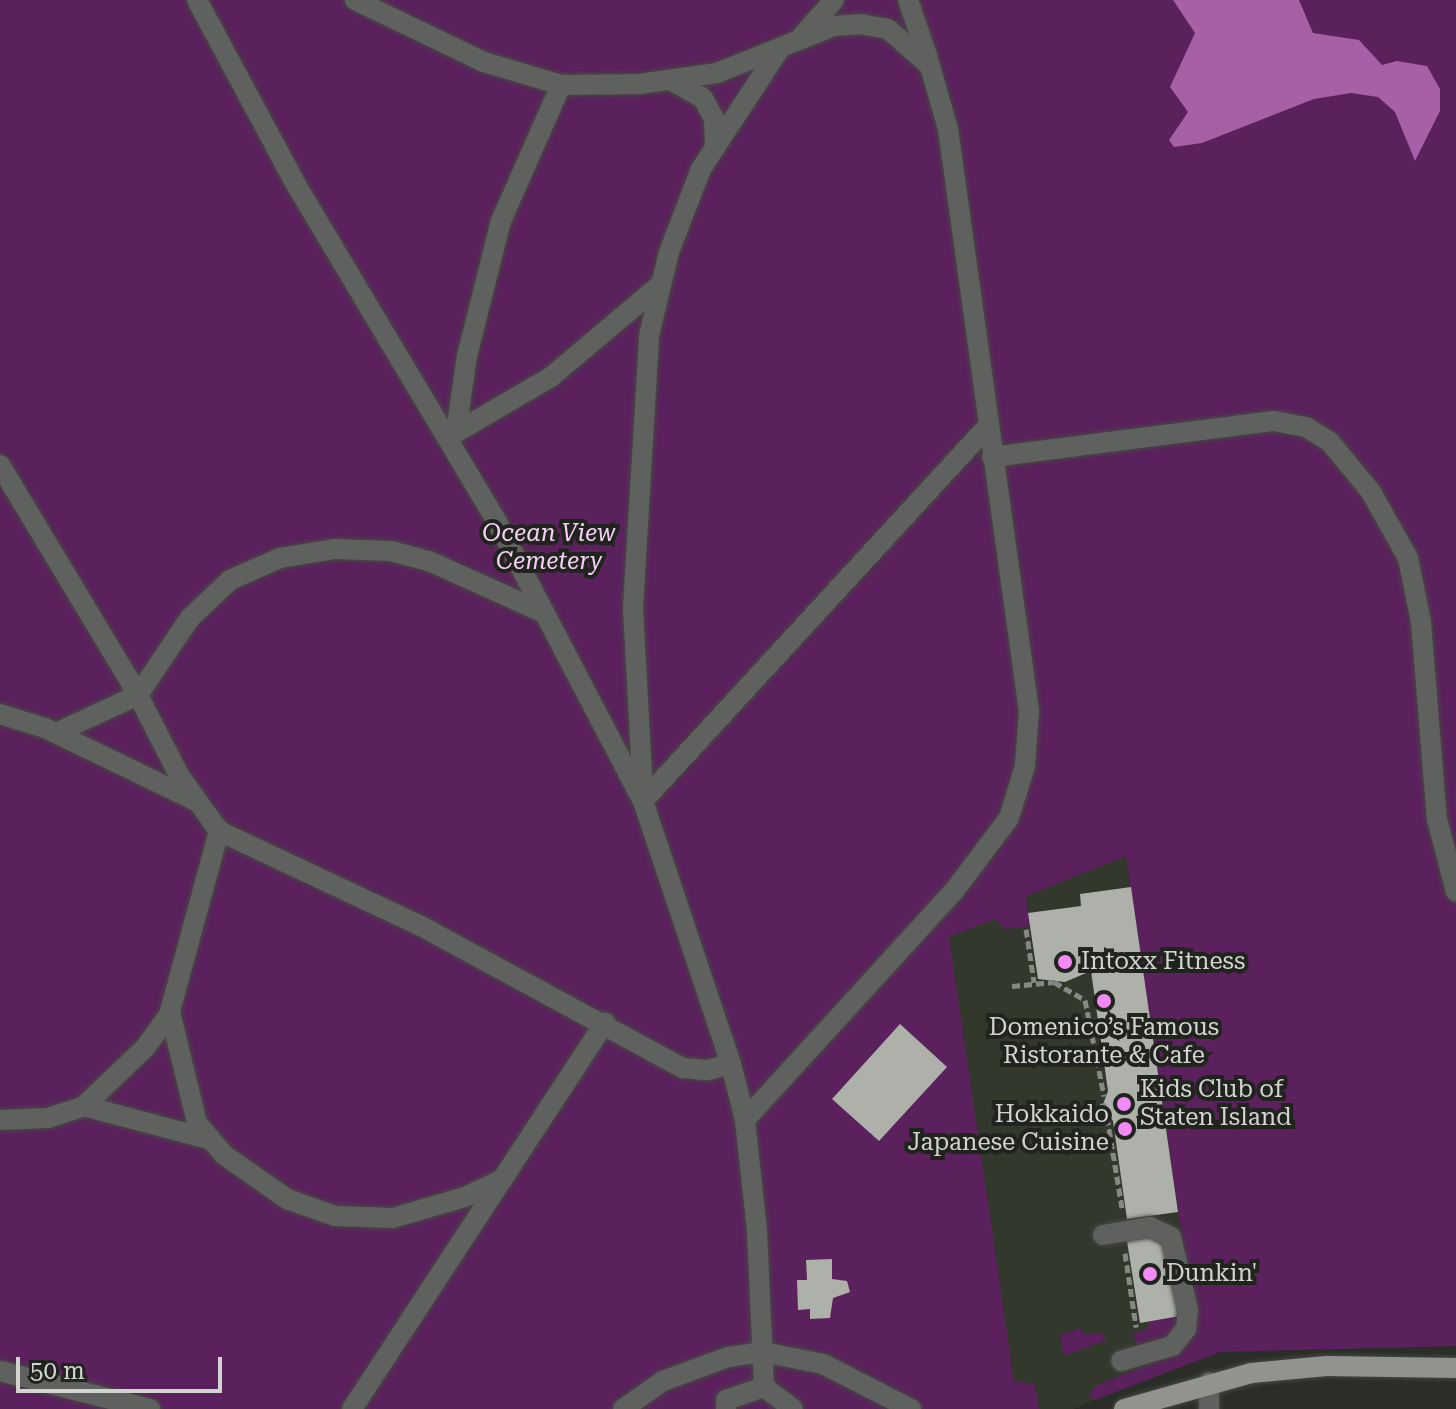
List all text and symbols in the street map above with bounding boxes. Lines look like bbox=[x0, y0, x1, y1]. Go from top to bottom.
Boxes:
park label: Ocean View Cemetery bbox=[482, 520, 616, 576]
place label: Intoxx Fitness bbox=[1081, 948, 1245, 976]
marker: Intoxx Fitness bbox=[1056, 953, 1074, 971]
marker: Domenico’s Famous Ristorante & Cafe bbox=[1095, 992, 1113, 1010]
place label: Domenico’s Famous Ristorante & Cafe bbox=[989, 1014, 1219, 1070]
place label: Kids Club of Staten Island bbox=[1140, 1076, 1292, 1132]
marker: Kids Club of Staten Island bbox=[1115, 1095, 1133, 1113]
place label: Hokkaido Japanese Cuisine bbox=[908, 1101, 1109, 1157]
marker: Hokkaido Japanese Cuisine bbox=[1116, 1120, 1134, 1138]
place label: Dunkin' bbox=[1166, 1260, 1257, 1288]
marker: Dunkin' bbox=[1141, 1265, 1159, 1283]
scale bar bbox=[20, 1341, 226, 1391]
text: 50 m bbox=[30, 1357, 85, 1385]

